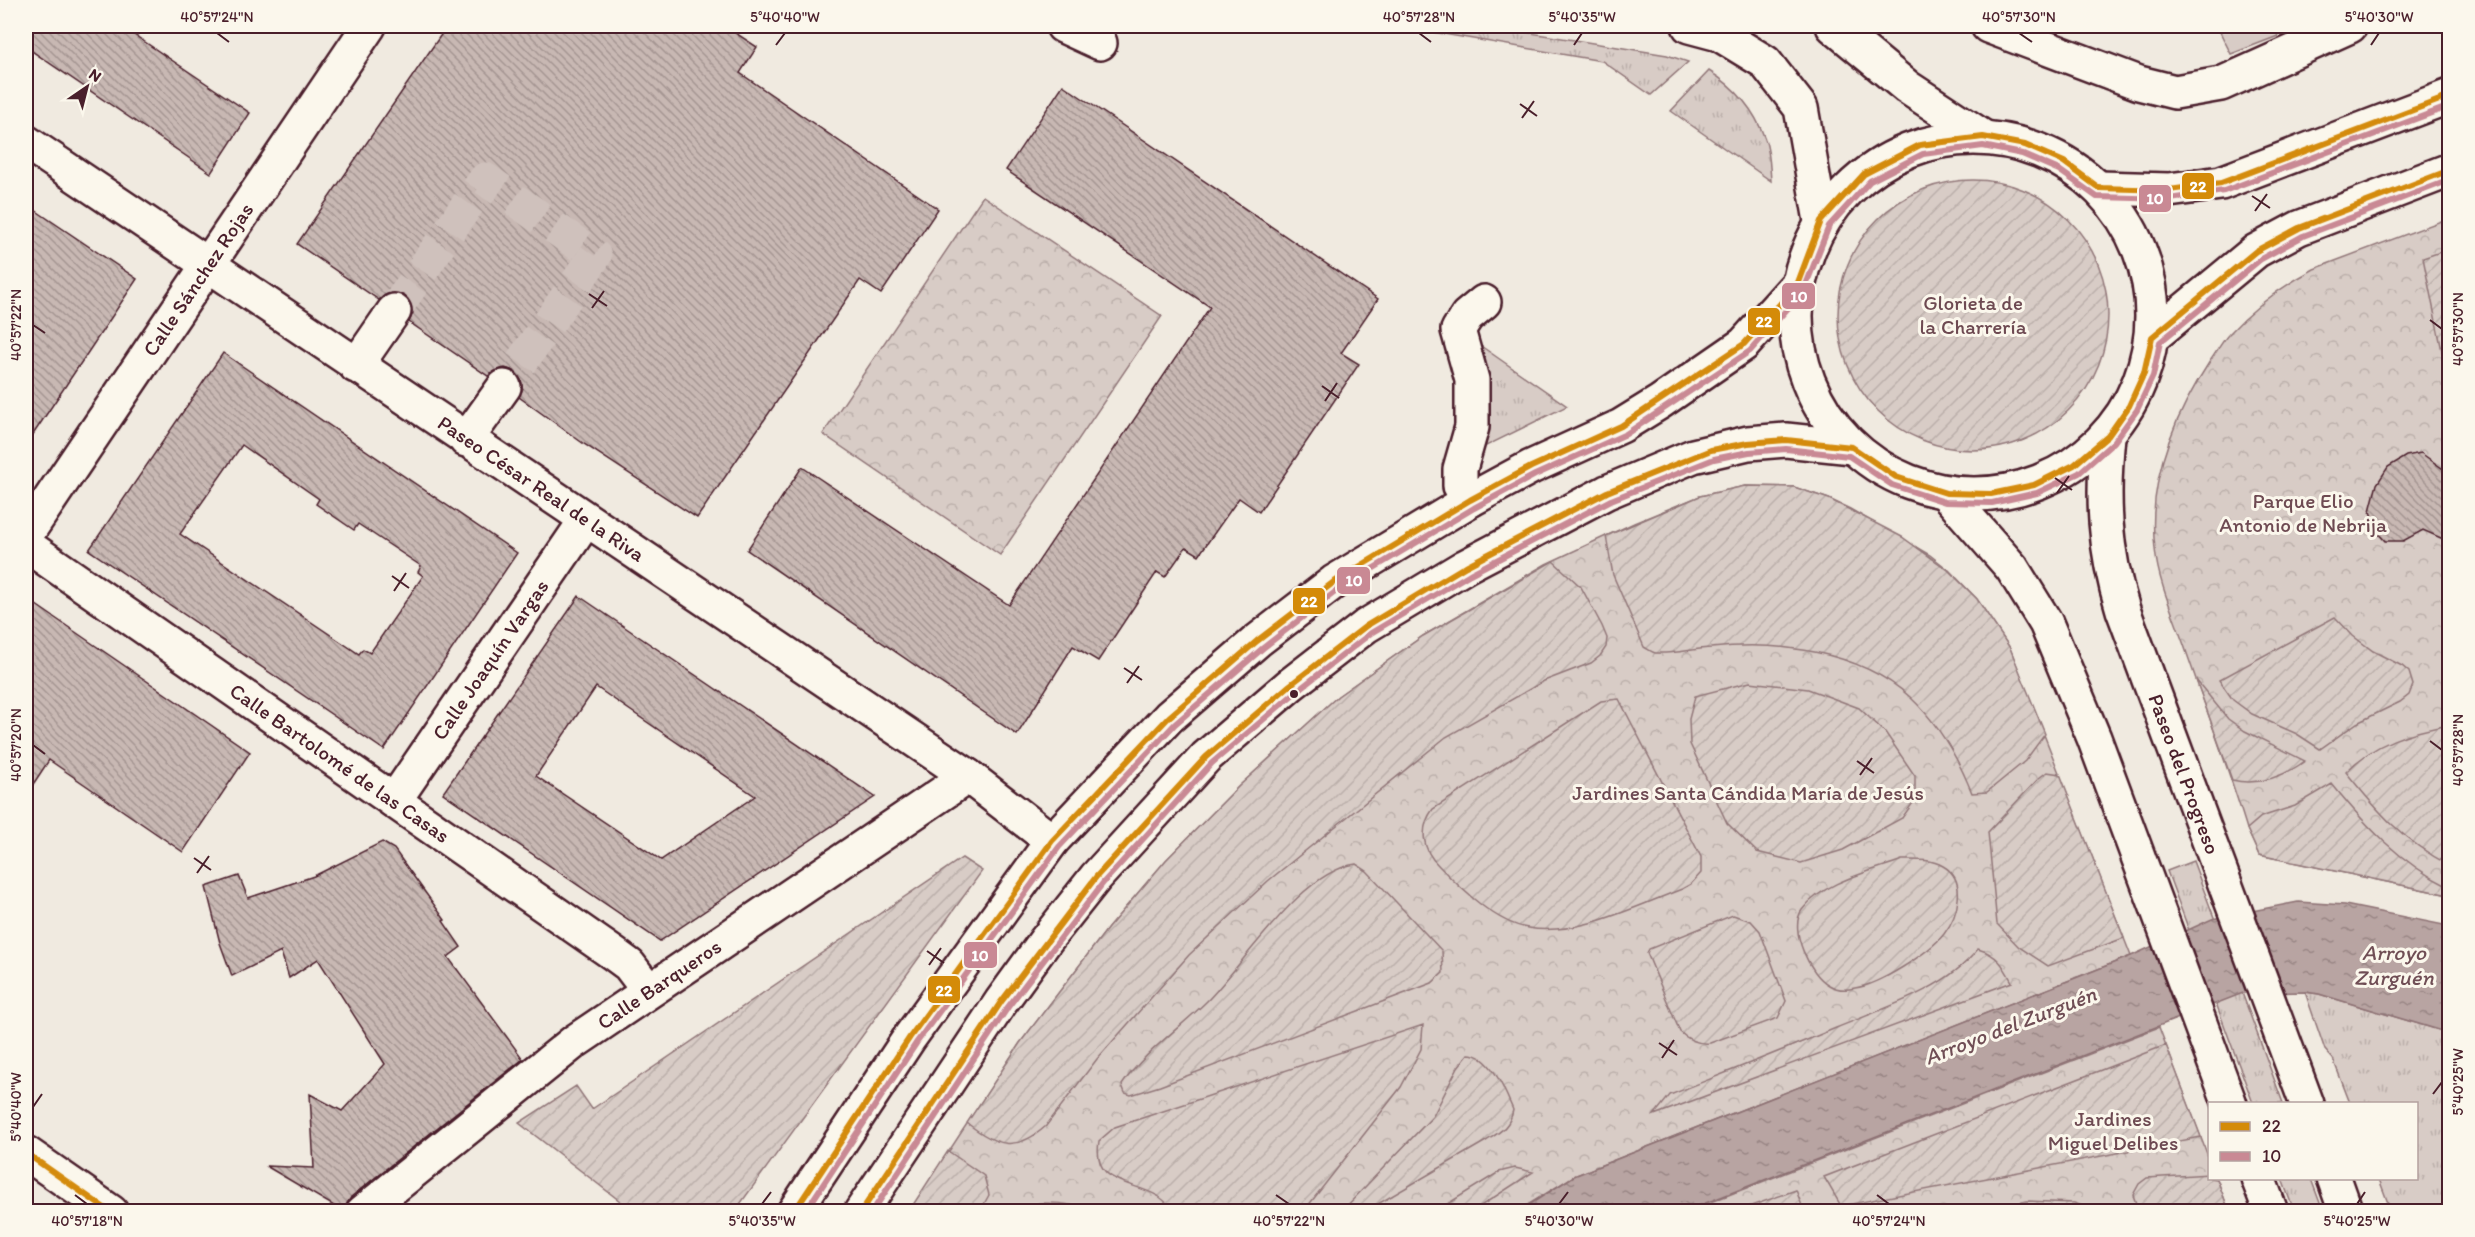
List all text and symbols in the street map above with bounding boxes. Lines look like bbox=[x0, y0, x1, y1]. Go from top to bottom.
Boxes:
text: 40°57'24"N bbox=[180, 8, 254, 26]
text: 5°40'40"W bbox=[750, 8, 820, 26]
text: 40°57'28"N bbox=[1383, 8, 1455, 26]
text: 5°40'35"W bbox=[1548, 8, 1616, 26]
text: 40°57'30"N bbox=[1982, 8, 2056, 26]
text: 5°40'30"W bbox=[2344, 8, 2414, 26]
north arrow bbox=[57, 57, 117, 117]
text: N bbox=[85, 64, 105, 86]
line badge: 22 bbox=[2181, 172, 2215, 200]
text: 22 bbox=[2190, 177, 2207, 196]
line badge: 10 bbox=[2138, 184, 2172, 213]
text: 10 bbox=[2146, 189, 2164, 208]
street label: Calle Sánchez Rojas bbox=[137, 198, 258, 361]
line badge: 10 bbox=[1781, 282, 1816, 310]
text: 10 bbox=[1790, 287, 1808, 306]
text: 40°57'22"N bbox=[7, 289, 25, 361]
park label: Glorieta de la Charrería bbox=[1919, 290, 2027, 339]
text: 40°57'30"N bbox=[2449, 292, 2467, 366]
line badge: 22 bbox=[1747, 307, 1781, 336]
text: 22 bbox=[1756, 312, 1773, 331]
street label: Paseo César Real de la Riva bbox=[433, 410, 650, 567]
park label: Parque Elio Antonio de Nebrija bbox=[2219, 488, 2387, 537]
line badge: 10 bbox=[1336, 566, 1371, 595]
text: 10 bbox=[1345, 571, 1363, 590]
street label: Calle Joaquín Vargas bbox=[426, 574, 554, 745]
line badge: 22 bbox=[1292, 587, 1326, 615]
text: 22 bbox=[1301, 592, 1318, 611]
street label: Calle Bartolomé de las Casas bbox=[225, 678, 455, 848]
unlabelled marker bbox=[1288, 688, 1300, 700]
street label: Paseo del Progreso bbox=[2143, 690, 2226, 858]
text: 40°57'20"N bbox=[7, 708, 25, 782]
text: 40°57'28"N bbox=[2449, 714, 2467, 786]
park label: Jardines Santa Cándida María de Jesús bbox=[1572, 780, 1924, 805]
street label: Calle Barqueros bbox=[592, 933, 726, 1035]
water label: Arroyo Zurguén bbox=[2354, 939, 2434, 991]
line badge: 10 bbox=[963, 941, 998, 969]
text: 10 bbox=[971, 946, 989, 965]
line badge: 22 bbox=[927, 975, 961, 1004]
water label: Arroyo del Zurguén bbox=[1920, 980, 2100, 1071]
text: 22 bbox=[936, 981, 953, 1000]
text: 5°40'25"W bbox=[2449, 1048, 2467, 1116]
text: 5°40'40"W bbox=[7, 1072, 25, 1142]
legend bbox=[2208, 1102, 2418, 1180]
park label: Jardines Miguel Delibes bbox=[2048, 1106, 2178, 1155]
text: 22 bbox=[2262, 1115, 2281, 1137]
text: 10 bbox=[2262, 1145, 2281, 1167]
text: 40°57'18"N bbox=[51, 1212, 123, 1230]
text: 5°40'35"W bbox=[728, 1212, 796, 1230]
text: 40°57'22"N bbox=[1253, 1212, 1325, 1230]
text: 5°40'30"W bbox=[1524, 1212, 1594, 1230]
text: 40°57'24"N bbox=[1852, 1212, 1926, 1230]
text: 5°40'25"W bbox=[2323, 1212, 2391, 1230]

